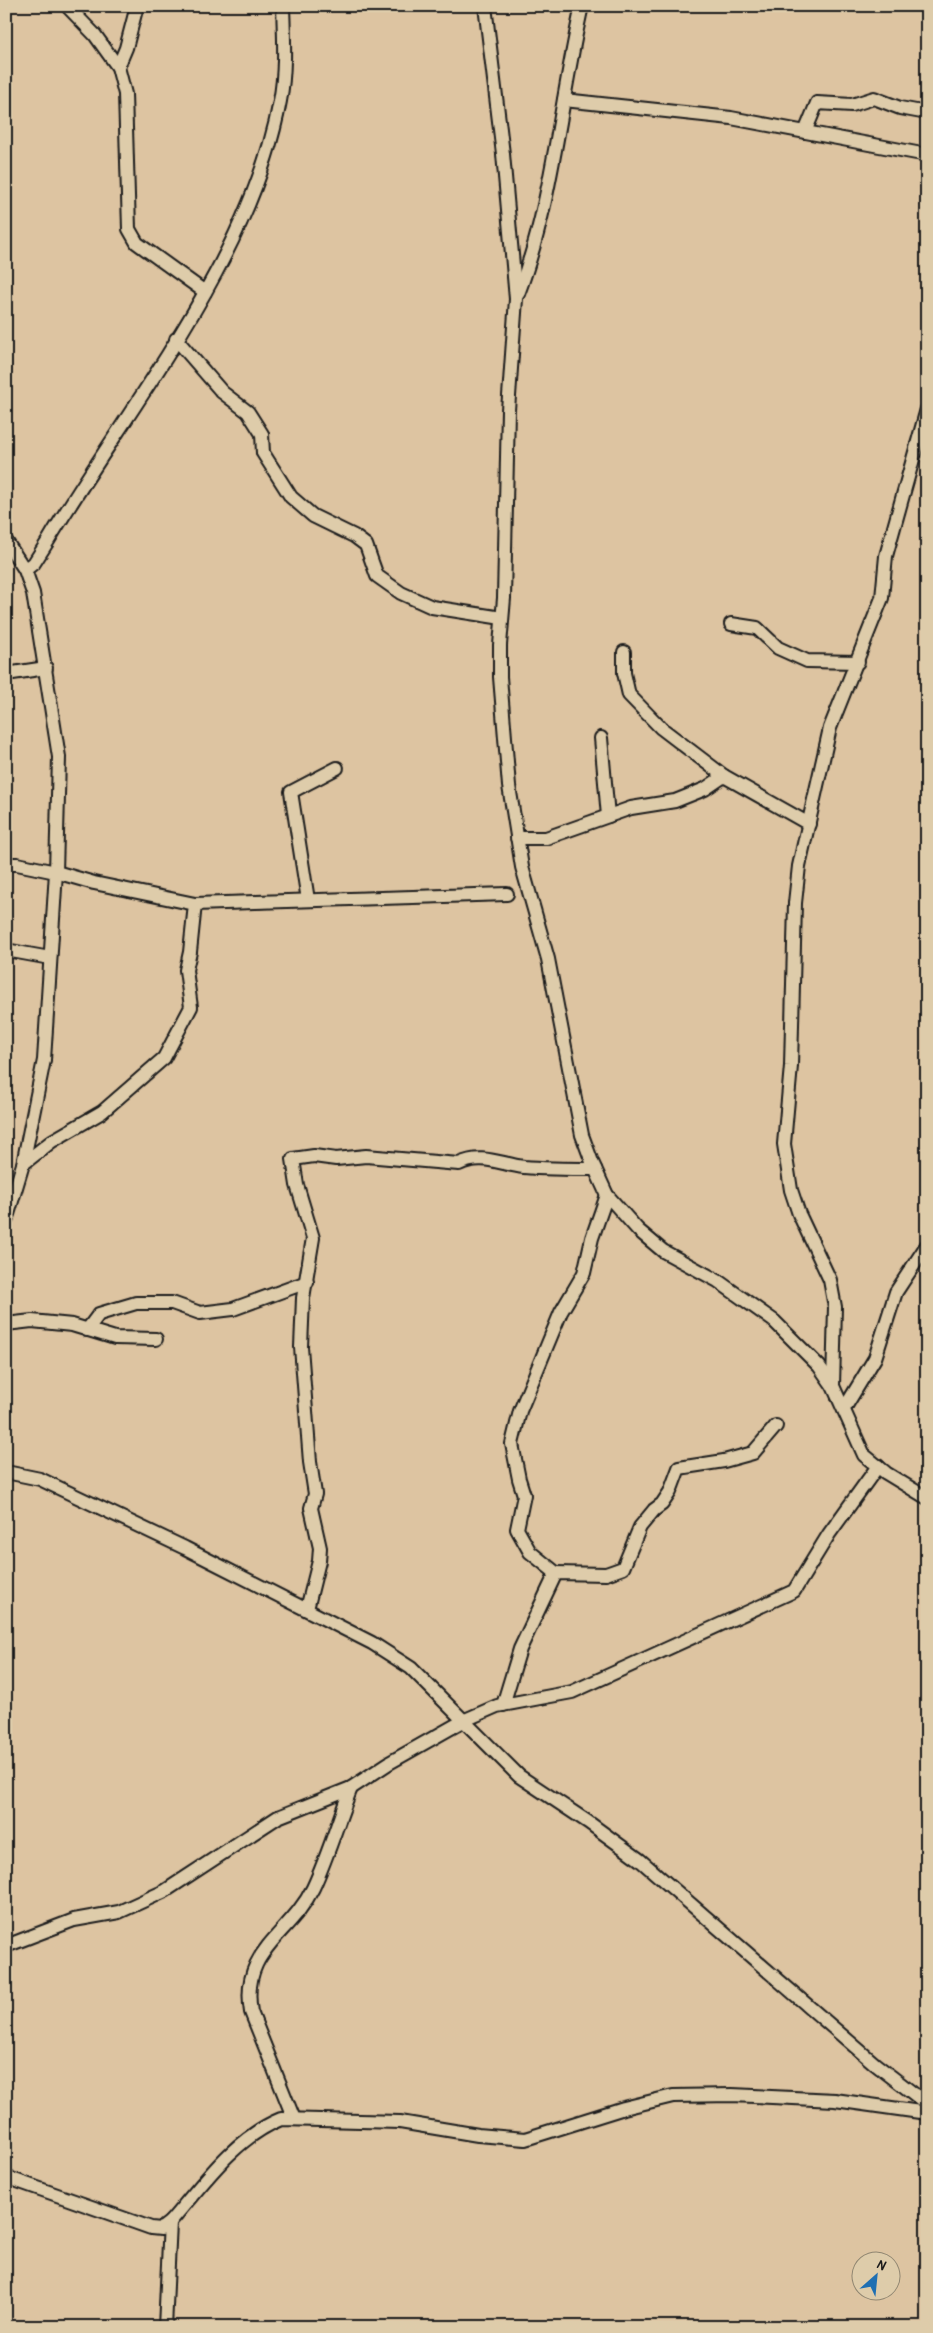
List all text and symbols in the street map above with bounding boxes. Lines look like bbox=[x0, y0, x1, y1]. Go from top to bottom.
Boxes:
north arrow bbox=[850, 2250, 900, 2300]
text: N bbox=[874, 2254, 890, 2274]

